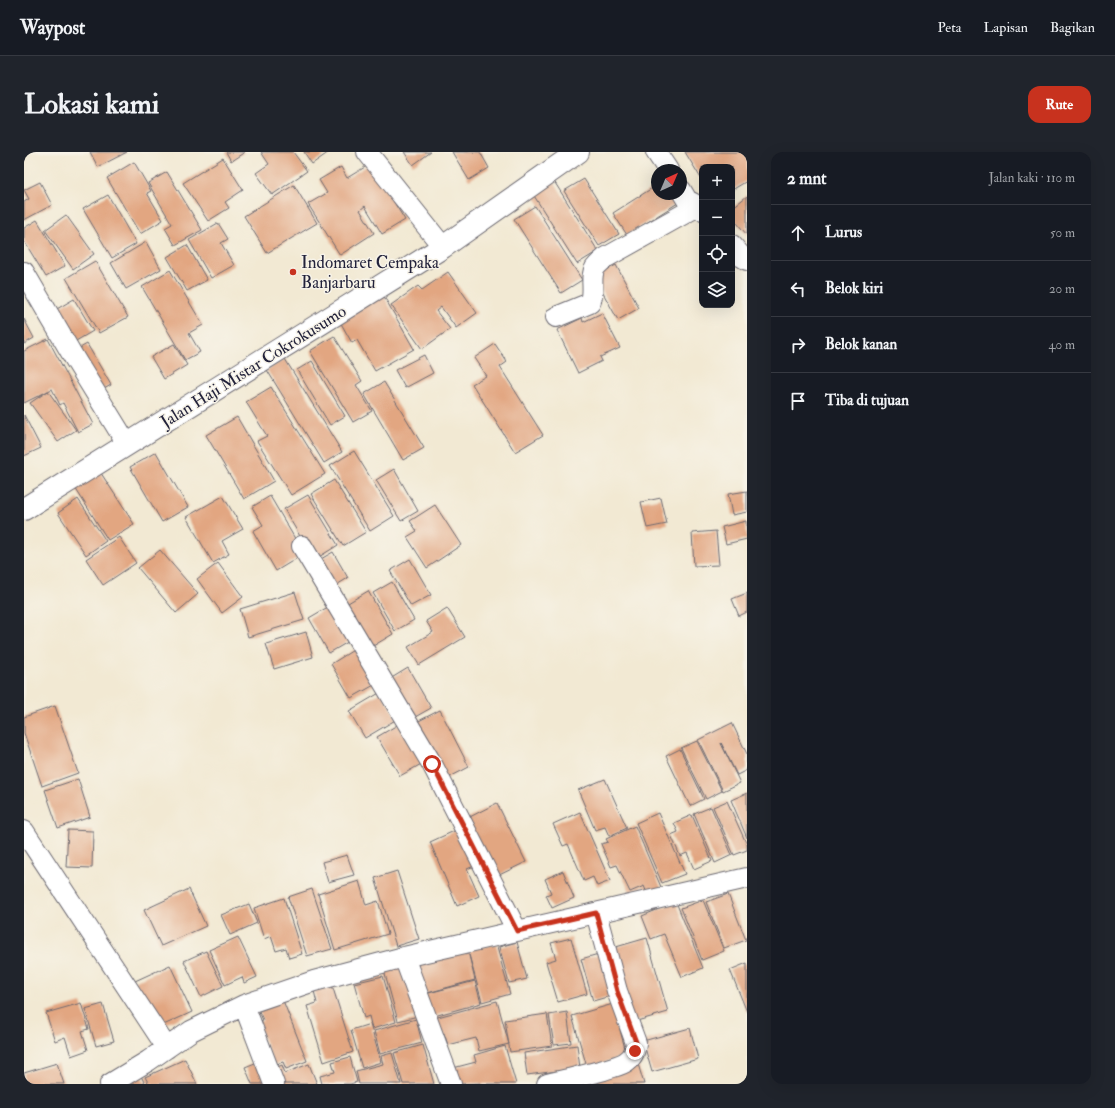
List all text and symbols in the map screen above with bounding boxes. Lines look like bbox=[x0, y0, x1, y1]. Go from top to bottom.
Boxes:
text: Waypost bbox=[20, 16, 85, 40]
text: Peta bbox=[938, 19, 961, 36]
text: Lapisan bbox=[983, 19, 1028, 36]
text: Bagikan bbox=[1050, 19, 1095, 36]
button: Rute bbox=[1028, 86, 1091, 123]
text: Lokasi kami bbox=[24, 87, 159, 122]
north arrow bbox=[651, 164, 687, 200]
map controls bbox=[699, 164, 735, 308]
button: + bbox=[699, 164, 735, 200]
text: 2 mnt bbox=[787, 168, 827, 189]
text: Jalan kaki · 110 m bbox=[989, 170, 1075, 186]
button: − bbox=[699, 200, 735, 236]
icon: ahead bbox=[787, 222, 809, 244]
text: Lurus bbox=[825, 223, 862, 242]
text: 50 m bbox=[1050, 225, 1075, 241]
button: locate bbox=[699, 236, 735, 272]
place label: Indomaret Cempaka Banjarbaru bbox=[301, 252, 440, 293]
marker: Indomaret Cempaka Banjarbaru bbox=[288, 267, 298, 277]
button: layers bbox=[699, 272, 735, 308]
icon: left bbox=[787, 278, 809, 300]
text: Belok kiri bbox=[825, 279, 883, 298]
text: 20 m bbox=[1049, 281, 1075, 297]
street label: Jalan Haji Mistar Cokrokusumo bbox=[156, 300, 351, 434]
icon: right bbox=[787, 334, 809, 356]
text: Belok kanan bbox=[825, 335, 897, 354]
text: 40 m bbox=[1049, 337, 1075, 353]
icon: arrive bbox=[787, 390, 809, 412]
text: Tiba di tujuan bbox=[825, 391, 909, 410]
route start bbox=[423, 755, 441, 773]
route end bbox=[626, 1042, 644, 1060]

